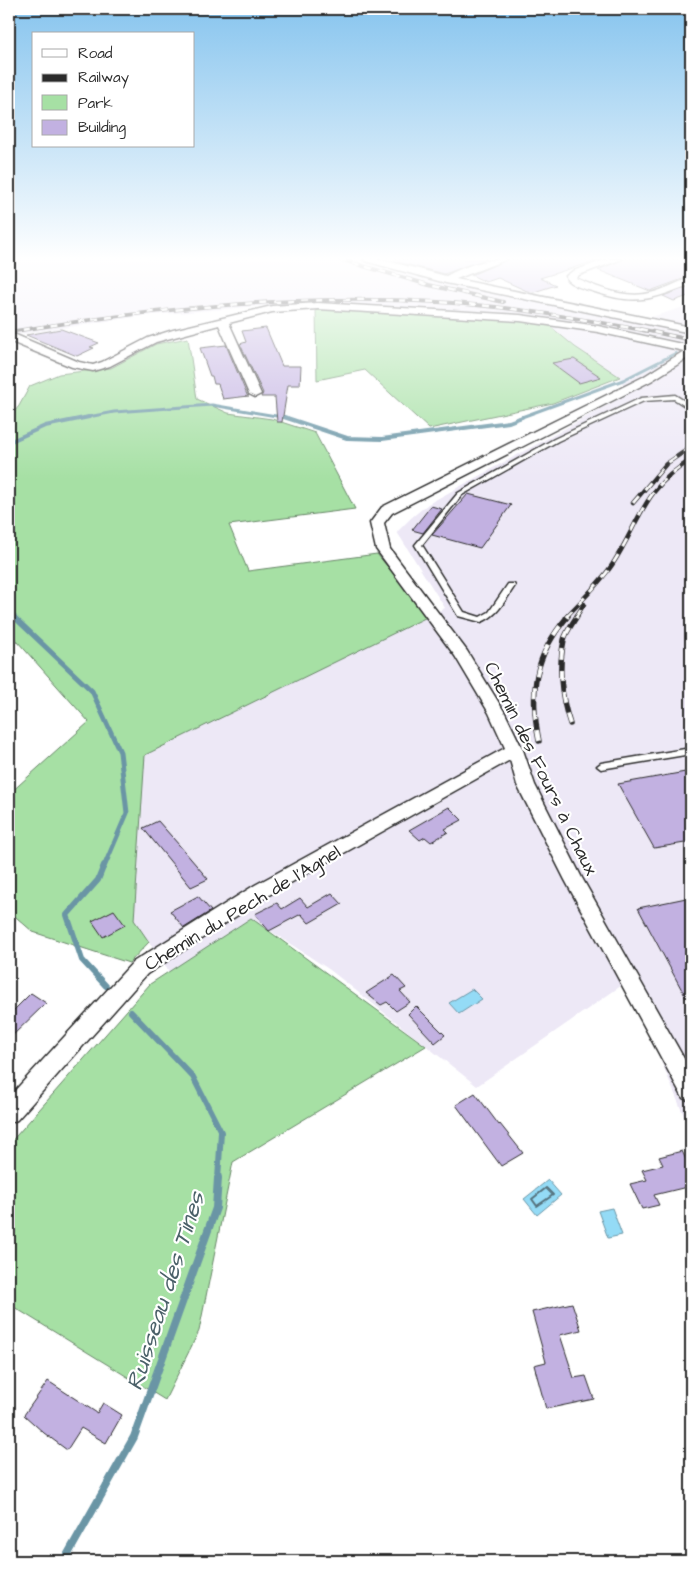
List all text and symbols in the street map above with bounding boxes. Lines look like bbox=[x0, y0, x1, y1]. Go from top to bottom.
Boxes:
legend bbox=[32, 32, 195, 148]
text: Road bbox=[78, 43, 113, 64]
text: Railway bbox=[78, 67, 129, 89]
text: Park bbox=[78, 93, 113, 114]
text: Building bbox=[78, 117, 126, 139]
street label: Chemin des Fours à Chaux bbox=[477, 657, 604, 880]
street label: Chemin du Pech de l'Agnel bbox=[139, 839, 347, 979]
water label: Ruisseau des Tines bbox=[118, 1186, 215, 1395]

